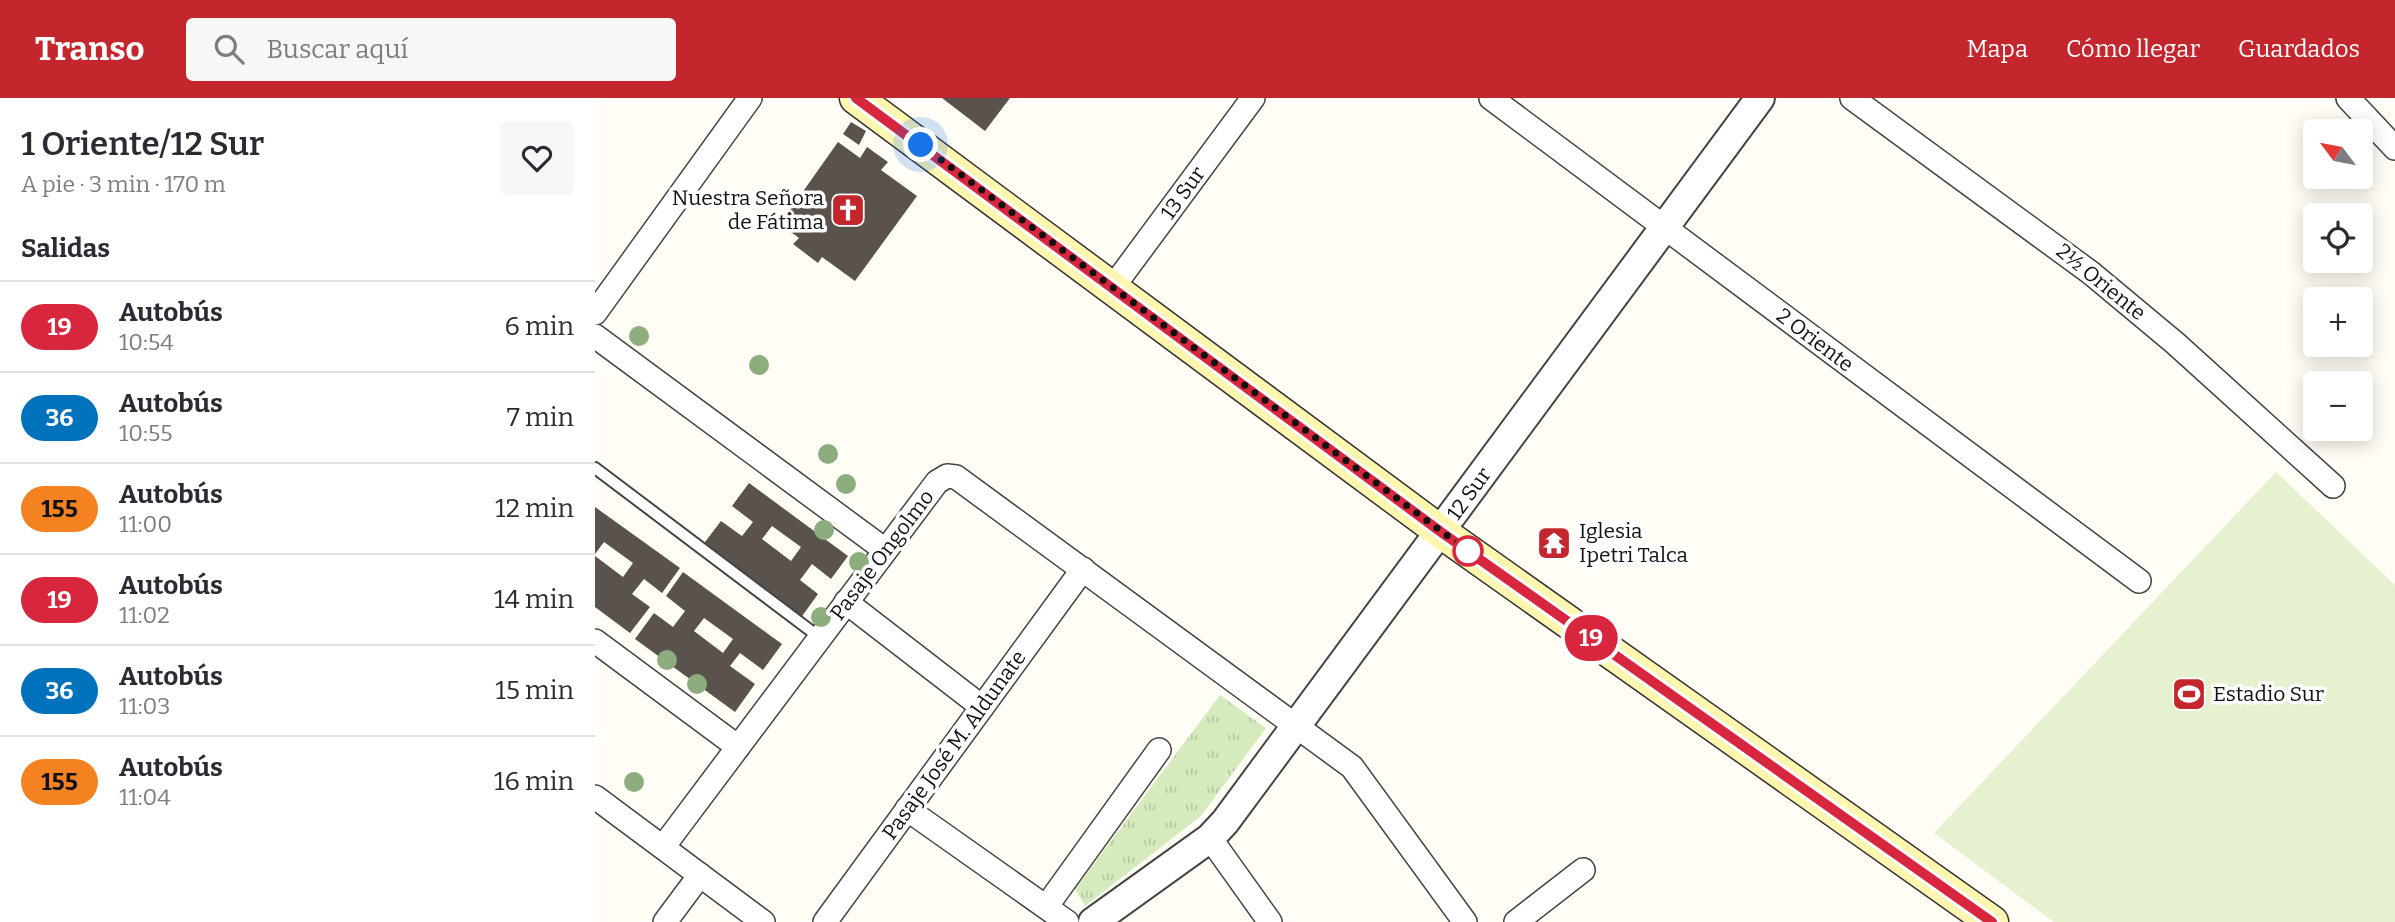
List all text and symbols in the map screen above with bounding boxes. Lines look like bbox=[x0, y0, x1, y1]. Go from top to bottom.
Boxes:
search box bbox=[186, 18, 676, 81]
text: Transo bbox=[35, 29, 144, 69]
icon: search bbox=[210, 30, 248, 68]
text: Buscar aquí bbox=[266, 34, 408, 65]
text: Mapa bbox=[1967, 35, 2028, 63]
text: Cómo llegar bbox=[2066, 35, 2200, 63]
text: Guardados bbox=[2238, 35, 2360, 63]
north arrow bbox=[2303, 119, 2373, 189]
map controls bbox=[2303, 119, 2373, 441]
button: heart bbox=[500, 121, 574, 195]
text: 1 Oriente/12 Sur bbox=[21, 124, 264, 164]
your location bbox=[903, 127, 938, 162]
street label: 13 Sur bbox=[1155, 161, 1211, 225]
text: A pie · 3 min · 170 m bbox=[21, 170, 226, 198]
place label: Nuestra Señora de Fátima bbox=[672, 185, 825, 235]
church icon: Nuestra Señora de Fátima bbox=[829, 191, 867, 229]
button: locate bbox=[2303, 203, 2373, 273]
text: Salidas bbox=[21, 233, 110, 264]
street label: 2½ Oriente bbox=[2051, 238, 2151, 326]
button: + bbox=[2303, 287, 2373, 357]
text: Autobús bbox=[119, 297, 223, 328]
street label: 2 Oriente bbox=[1771, 303, 1859, 377]
text: 6 min bbox=[505, 311, 574, 342]
text: 19 bbox=[47, 313, 72, 341]
text: 10:54 bbox=[119, 328, 174, 356]
button: − bbox=[2303, 371, 2373, 441]
text: Autobús bbox=[119, 388, 223, 419]
text: 7 min bbox=[507, 402, 574, 433]
text: 36 bbox=[45, 404, 74, 432]
text: 10:55 bbox=[119, 419, 173, 447]
street label: 12 Sur bbox=[1441, 463, 1497, 525]
text: Autobús bbox=[119, 479, 223, 510]
street label: Pasaje Ongolmo bbox=[824, 485, 940, 625]
text: 12 min bbox=[495, 493, 574, 524]
text: 155 bbox=[41, 495, 78, 523]
text: 11:00 bbox=[119, 510, 172, 538]
place label: Iglesia Ipetri Talca bbox=[1579, 518, 1688, 568]
temple icon: Iglesia Ipetri Talca bbox=[1535, 524, 1573, 562]
unlabelled marker bbox=[1453, 536, 1483, 566]
text: Autobús bbox=[119, 570, 223, 601]
text: 14 min bbox=[494, 584, 574, 615]
text: 19 bbox=[47, 586, 72, 614]
text: 11:02 bbox=[119, 601, 170, 629]
line badge: 19 bbox=[1559, 615, 1623, 661]
text: 19 bbox=[1579, 624, 1603, 652]
street label: Pasaje José M. Aldunate bbox=[876, 645, 1032, 845]
text: Autobús bbox=[119, 661, 223, 692]
text: 15 min bbox=[495, 675, 574, 706]
sports icon: Estadio Sur bbox=[2170, 675, 2208, 713]
text: 36 bbox=[45, 677, 74, 705]
place label: Estadio Sur bbox=[2213, 681, 2324, 707]
text: 11:03 bbox=[119, 692, 170, 720]
text: Autobús bbox=[119, 752, 223, 783]
text: 16 min bbox=[494, 766, 574, 797]
text: 155 bbox=[41, 768, 78, 796]
text: 11:04 bbox=[119, 783, 171, 811]

